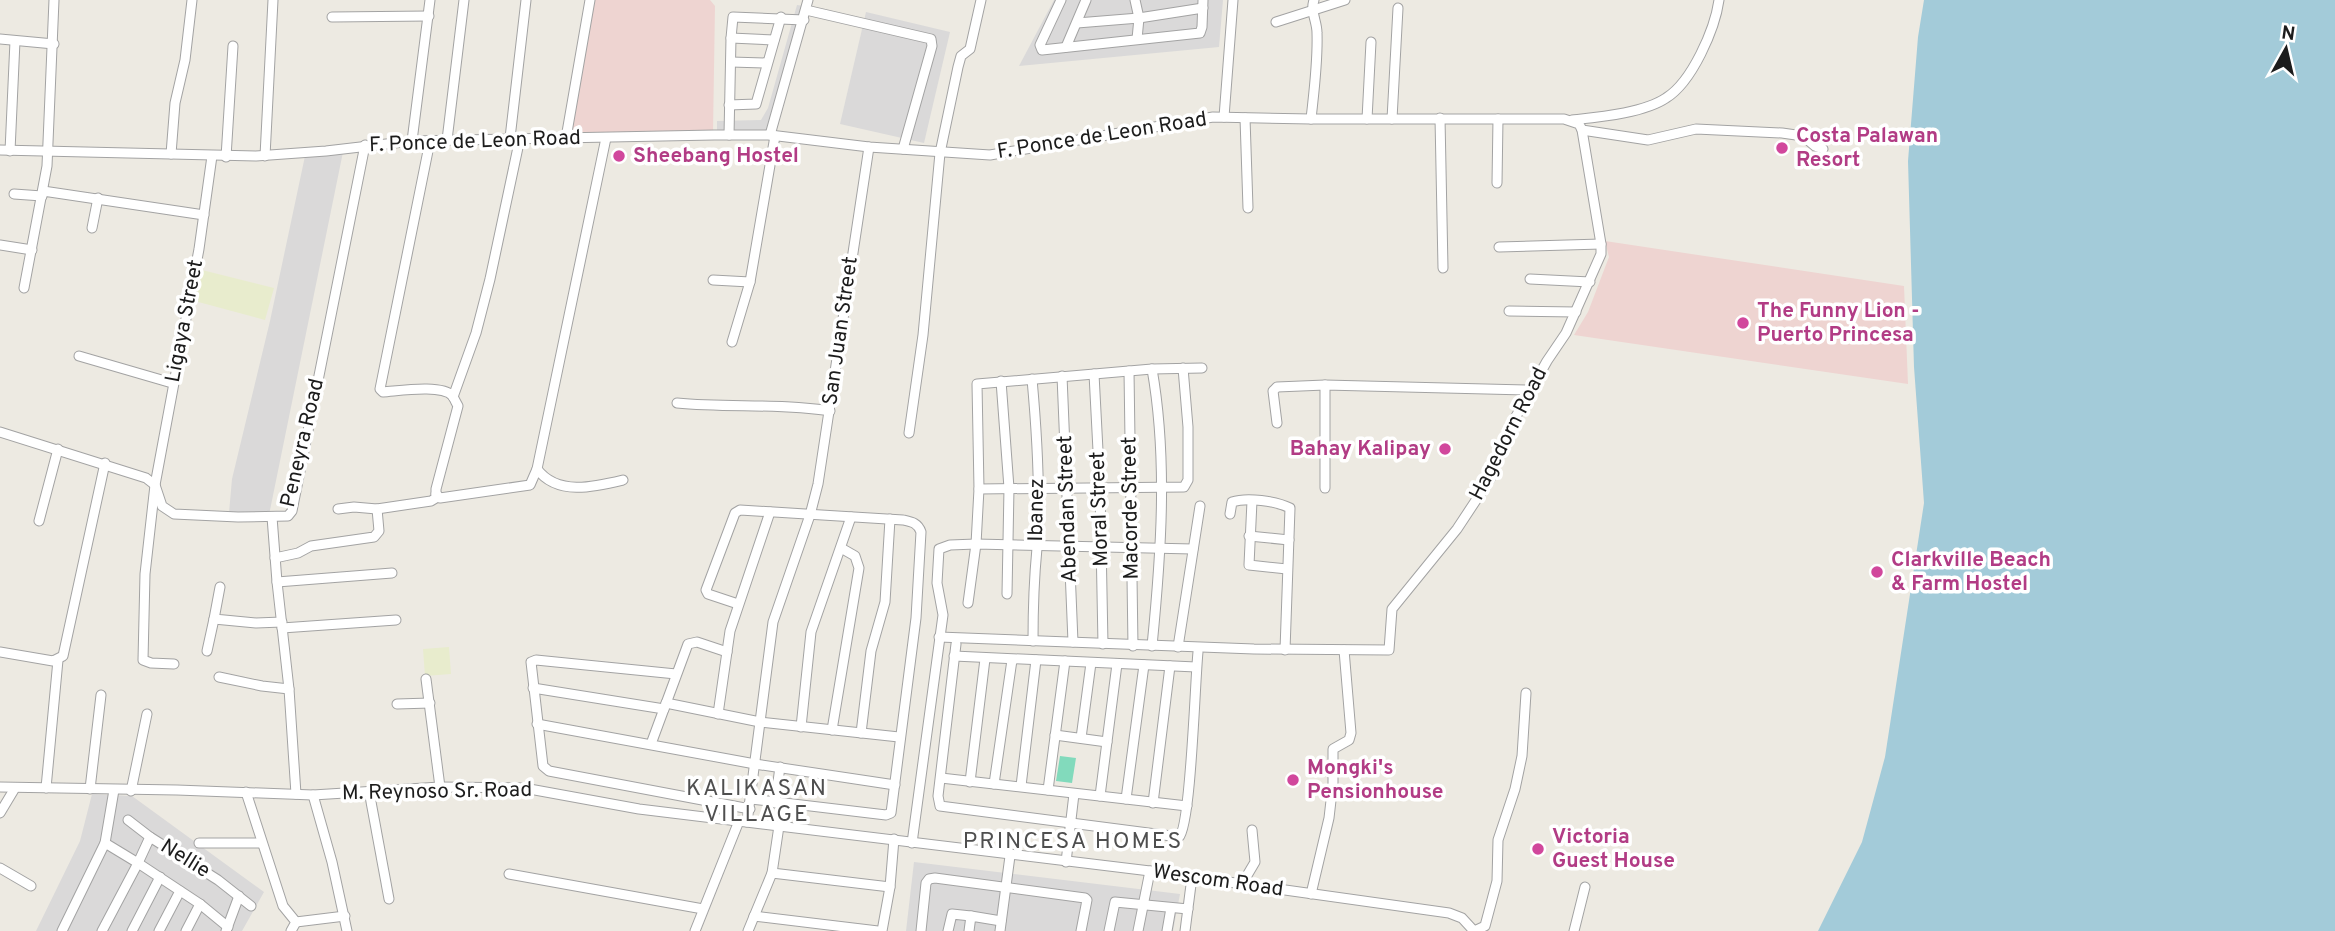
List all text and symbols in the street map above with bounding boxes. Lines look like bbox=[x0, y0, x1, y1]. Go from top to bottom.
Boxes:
north arrow bbox=[2251, 14, 2321, 84]
text: N bbox=[2280, 21, 2297, 47]
street label: F. Ponce de Leon Road bbox=[995, 106, 1209, 166]
place label: Costa Palawan Resort bbox=[1796, 123, 1938, 174]
street label: F. Ponce de Leon Road bbox=[369, 125, 581, 159]
marker: Costa Palawan Resort bbox=[1774, 140, 1790, 156]
place label: Sheebang Hostel bbox=[633, 143, 799, 170]
marker: Sheebang Hostel bbox=[611, 148, 627, 164]
street label: San Juan Street bbox=[817, 255, 865, 407]
street label: Ligaya Street bbox=[160, 257, 210, 385]
place label: The Funny Lion - Puerto Princesa bbox=[1757, 298, 1920, 349]
marker: The Funny Lion - Puerto Princesa bbox=[1735, 315, 1751, 331]
street label: Hagedorn Road bbox=[1464, 363, 1554, 505]
street label: Peneyra Road bbox=[275, 376, 331, 510]
street label: Abendan Street bbox=[1052, 435, 1084, 583]
street label: Macorde Street bbox=[1116, 436, 1146, 580]
place label: Bahay Kalipay bbox=[1290, 436, 1431, 463]
marker: Bahay Kalipay bbox=[1437, 441, 1453, 457]
street label: Moral Street bbox=[1084, 451, 1116, 567]
street label: Ibanez bbox=[1023, 478, 1051, 542]
place label: Clarkville Beach & Farm Hostel bbox=[1891, 547, 2051, 598]
marker: Clarkville Beach & Farm Hostel bbox=[1869, 564, 1885, 580]
place label: Mongki's Pensionhouse bbox=[1307, 755, 1443, 806]
marker: Mongki's Pensionhouse bbox=[1285, 772, 1301, 788]
district label: KALIKASAN VILLAGE bbox=[686, 775, 828, 830]
street label: M. Reynoso Sr. Road bbox=[342, 777, 532, 807]
place label: Victoria Guest House bbox=[1552, 824, 1675, 875]
district label: PRINCESA HOMES bbox=[963, 828, 1183, 857]
street label: Nellie bbox=[155, 833, 215, 885]
marker: Victoria Guest House bbox=[1530, 841, 1546, 857]
street label: Wescom Road bbox=[1151, 858, 1285, 904]

